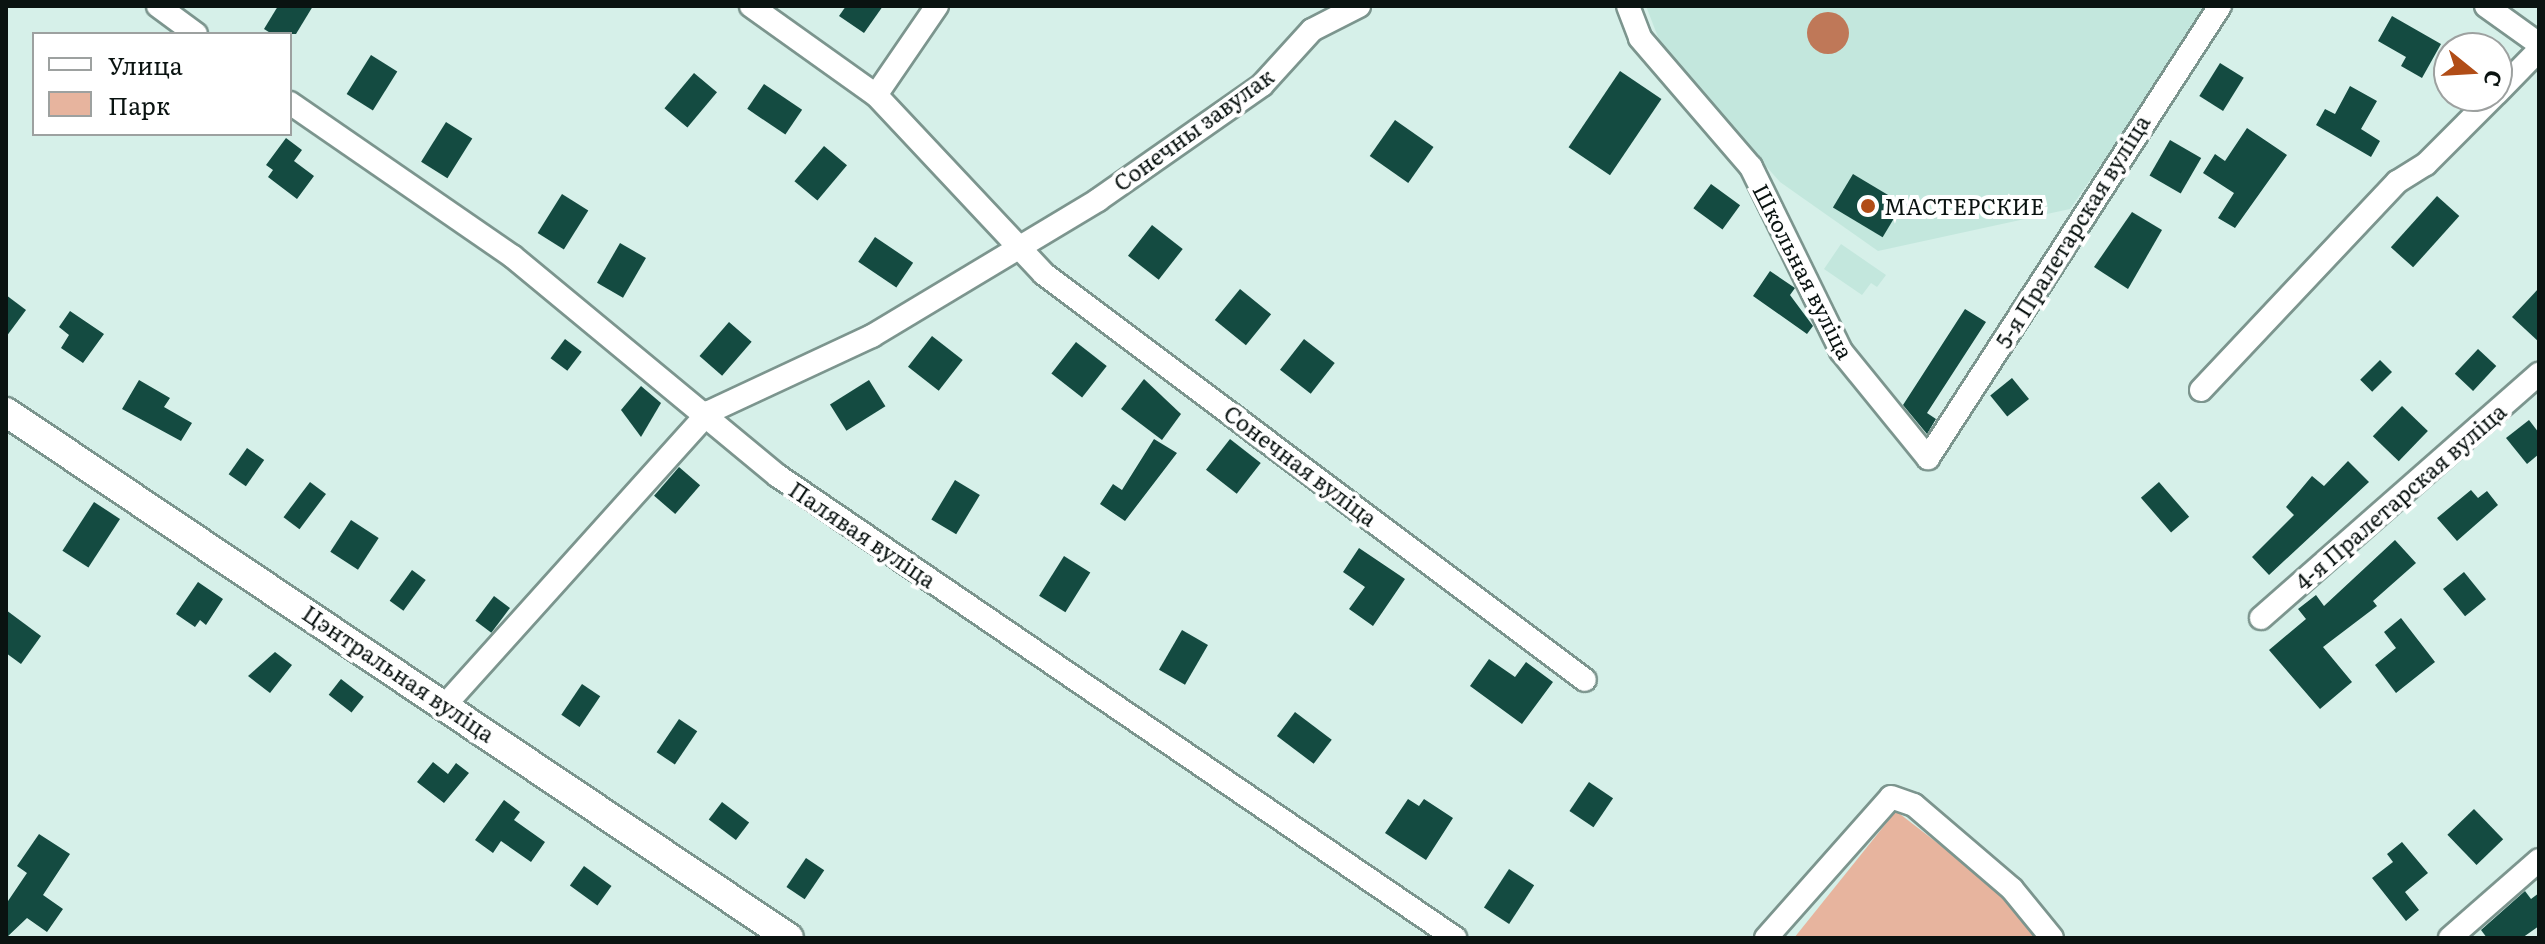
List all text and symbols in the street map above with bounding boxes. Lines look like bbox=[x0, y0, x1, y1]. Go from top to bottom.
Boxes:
legend bbox=[32, 32, 292, 136]
north arrow bbox=[2433, 32, 2513, 112]
text: Улица bbox=[108, 47, 183, 82]
street label: Сонечны завулак bbox=[1108, 62, 1278, 196]
text: С bbox=[2476, 66, 2513, 91]
text: Парк bbox=[108, 87, 170, 122]
street label: 5-я Пралетарская вуліца bbox=[1989, 110, 2155, 352]
street label: Школьная вуліца bbox=[1748, 179, 1860, 363]
place label: МАСТЕРСКИЕ bbox=[1884, 193, 2044, 219]
marker: МАСТЕРСКИЕ bbox=[1859, 197, 1877, 215]
street label: 4-я Пралетарская вуліца bbox=[2289, 397, 2511, 595]
street label: Сонечная вуліца bbox=[1219, 399, 1383, 531]
street label: Палявая вуліца bbox=[785, 475, 941, 593]
street label: Цэнтральная вуліца bbox=[298, 599, 500, 747]

